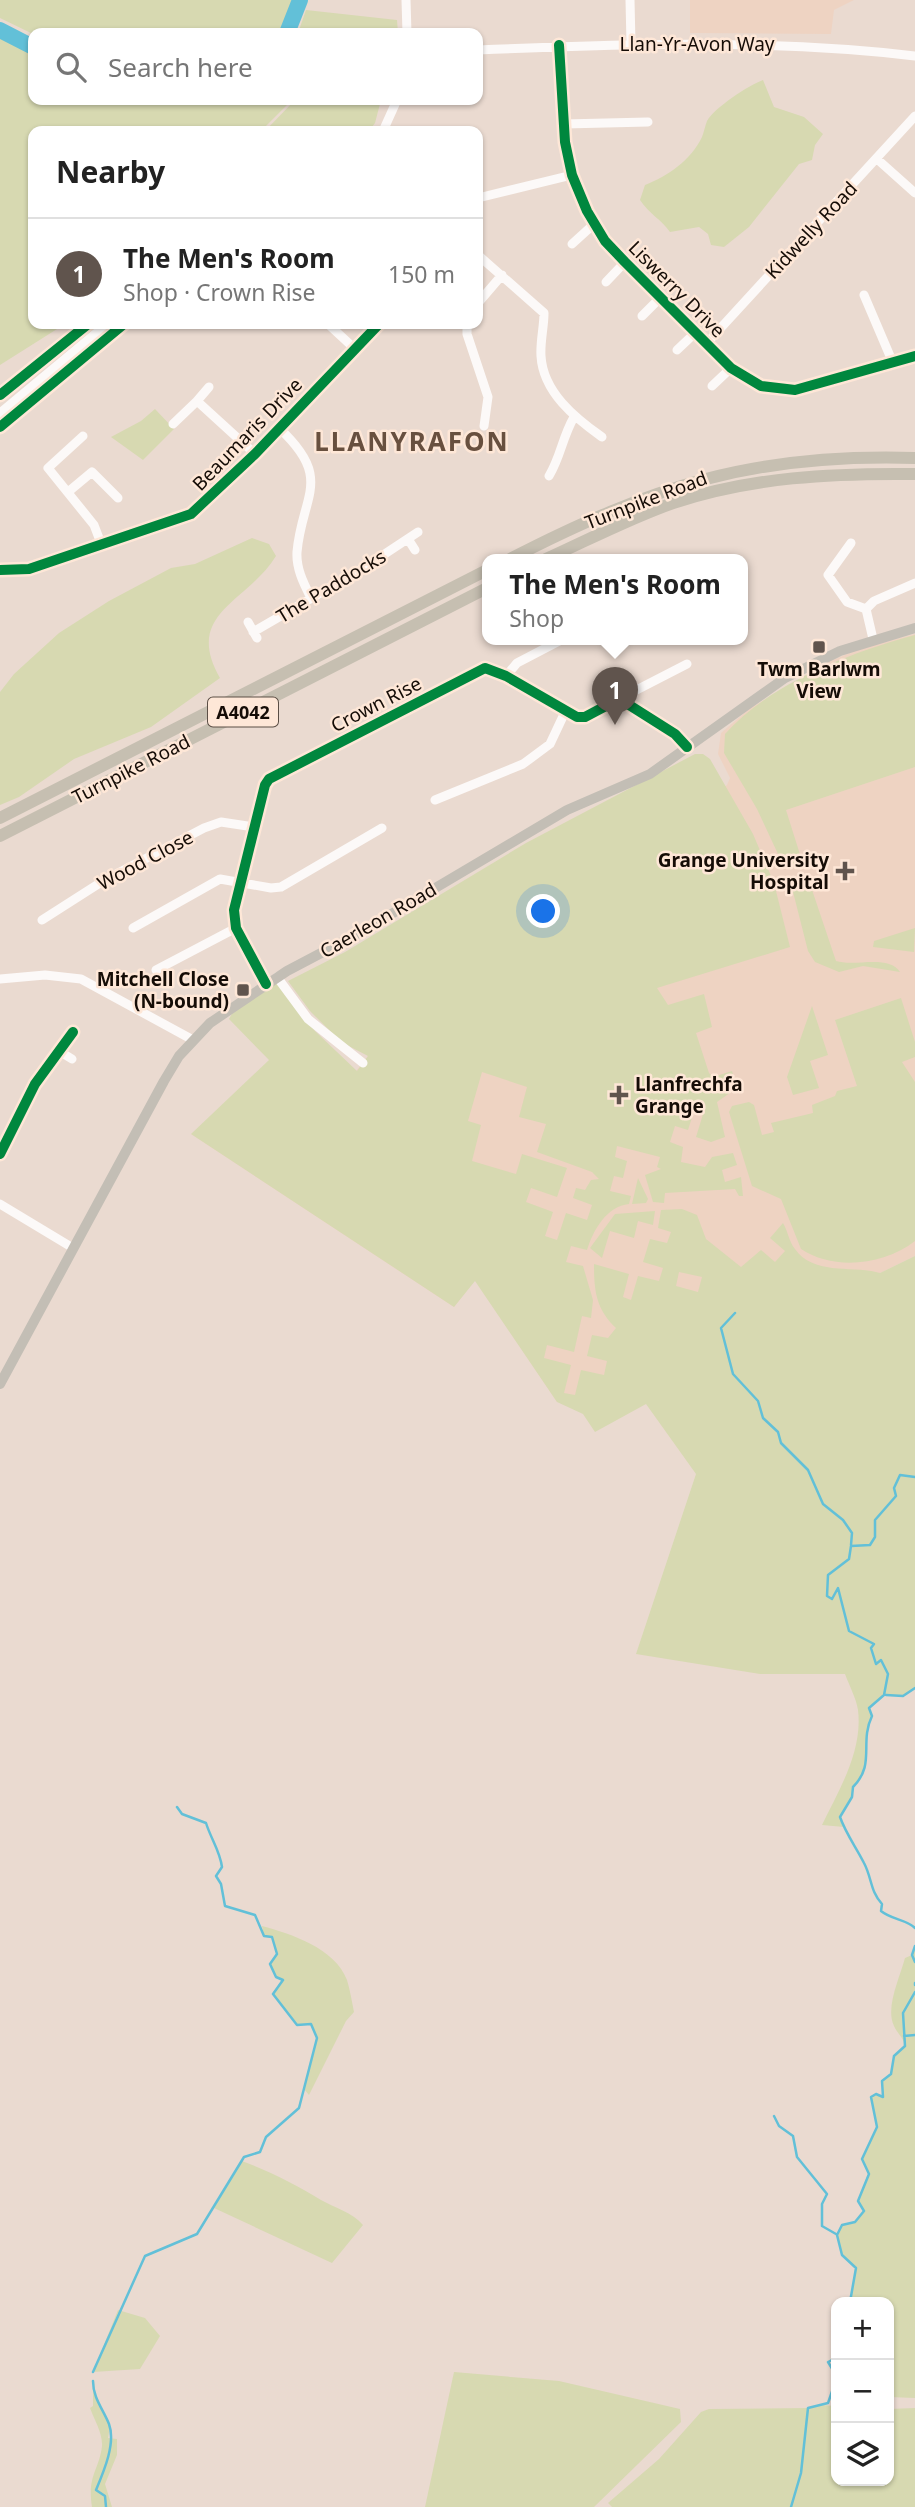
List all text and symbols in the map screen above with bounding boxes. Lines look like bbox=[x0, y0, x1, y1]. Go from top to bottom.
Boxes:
search box bbox=[28, 28, 483, 105]
street label: Llan-Yr-Avon Way bbox=[619, 31, 775, 57]
icon: search bbox=[52, 48, 90, 86]
text: Search here bbox=[108, 49, 253, 85]
text: Nearby bbox=[56, 151, 165, 192]
street label: Kidwelly Road bbox=[759, 176, 863, 284]
street label: Liswerry Drive bbox=[623, 235, 731, 343]
text: The Men's Room bbox=[123, 240, 335, 276]
text: 1 bbox=[72, 258, 86, 290]
text: 150 m bbox=[388, 258, 455, 290]
text: Shop · Crown Rise bbox=[123, 276, 316, 308]
street label: Beaumaris Drive bbox=[186, 372, 308, 496]
district label: LLANYRAFON bbox=[314, 423, 510, 459]
street label: Turnpike Road bbox=[581, 465, 711, 535]
street label: The Paddocks bbox=[271, 543, 391, 629]
popup bbox=[482, 554, 748, 645]
text: The Men's Room bbox=[509, 566, 721, 602]
text: Shop bbox=[509, 602, 564, 634]
marker: Twm Barlwm View bbox=[811, 639, 827, 655]
place label: Twm Barlwm View bbox=[757, 656, 881, 704]
pin: 1 bbox=[592, 667, 638, 725]
street label: Crown Rise bbox=[326, 670, 426, 738]
road number: A4042 bbox=[208, 698, 278, 726]
street label: Turnpike Road bbox=[68, 728, 194, 810]
street label: Wood Close bbox=[92, 824, 198, 896]
place label: Grange University Hospital bbox=[658, 847, 829, 895]
marker: Grange University Hospital bbox=[835, 861, 855, 881]
street label: Caerleon Road bbox=[315, 876, 441, 964]
your location bbox=[526, 894, 560, 928]
place label: Mitchell Close (N-bound) bbox=[97, 966, 229, 1014]
marker: Mitchell Close (N-bound) bbox=[235, 982, 251, 998]
place label: Llanfrechfa Grange bbox=[635, 1071, 743, 1119]
marker: Llanfrechfa Grange bbox=[609, 1085, 629, 1105]
map controls bbox=[831, 2297, 894, 2486]
button: + bbox=[831, 2297, 894, 2360]
button: − bbox=[831, 2360, 894, 2423]
button: layers bbox=[831, 2423, 894, 2486]

